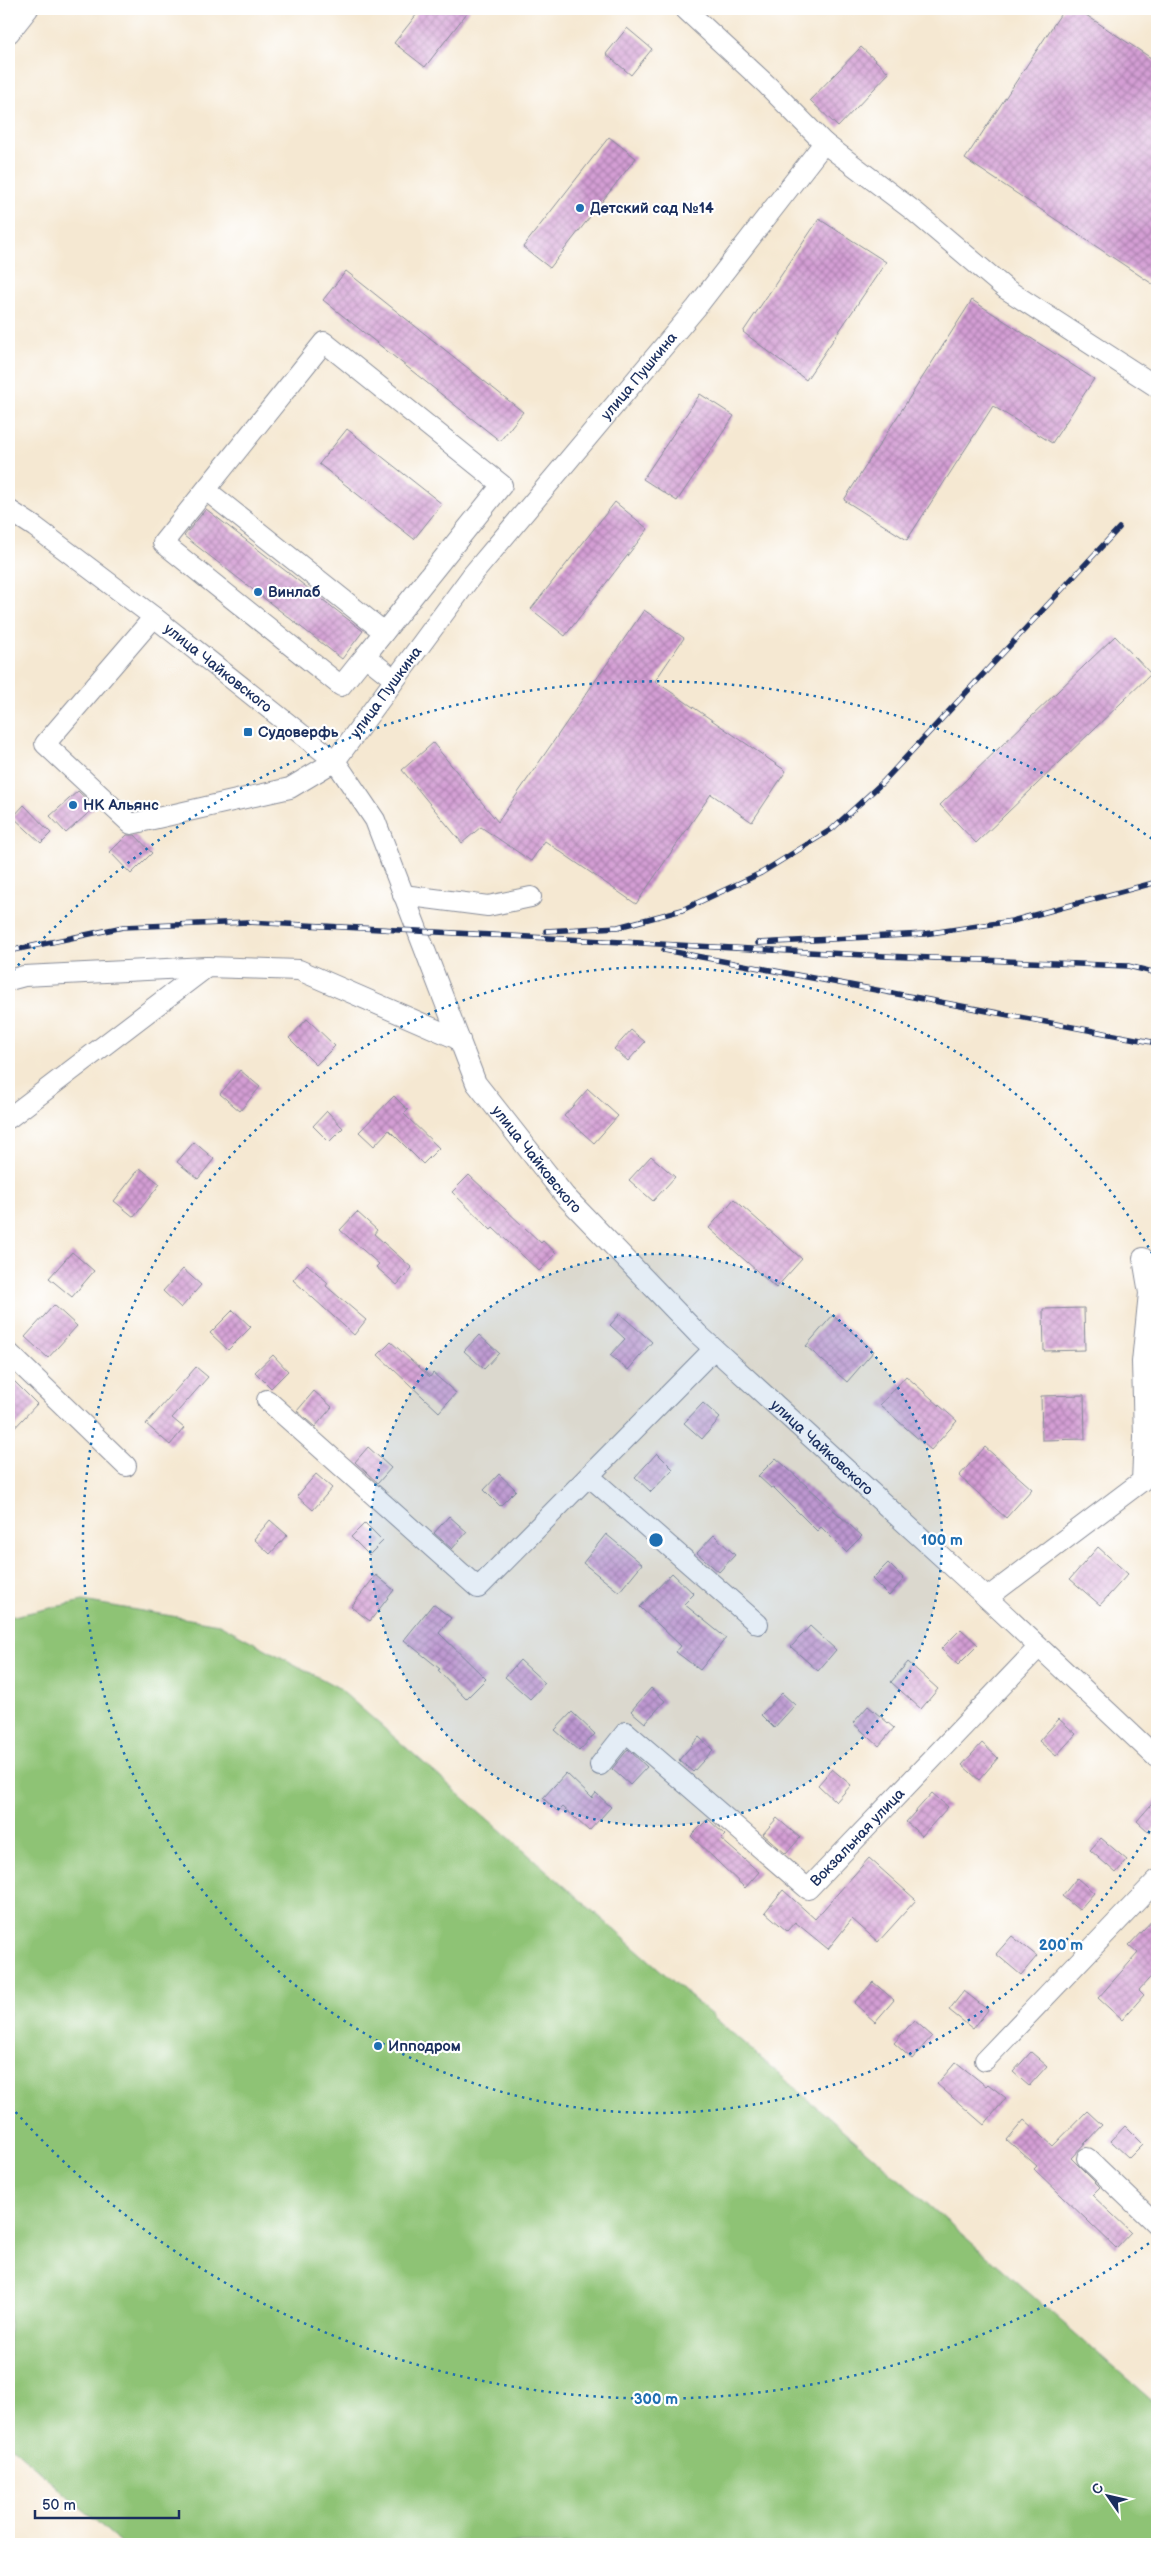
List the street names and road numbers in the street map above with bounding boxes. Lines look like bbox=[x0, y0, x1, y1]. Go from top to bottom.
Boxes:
street label: улица Пушкина bbox=[597, 328, 682, 424]
street label: улица Чайковского bbox=[160, 620, 276, 717]
street label: улица Пушкина bbox=[346, 643, 426, 742]
street label: улица Чайковского bbox=[487, 1102, 585, 1217]
street label: улица Чайковского bbox=[766, 1396, 877, 1500]
street label: Вокзальная улица bbox=[807, 1784, 909, 1891]

